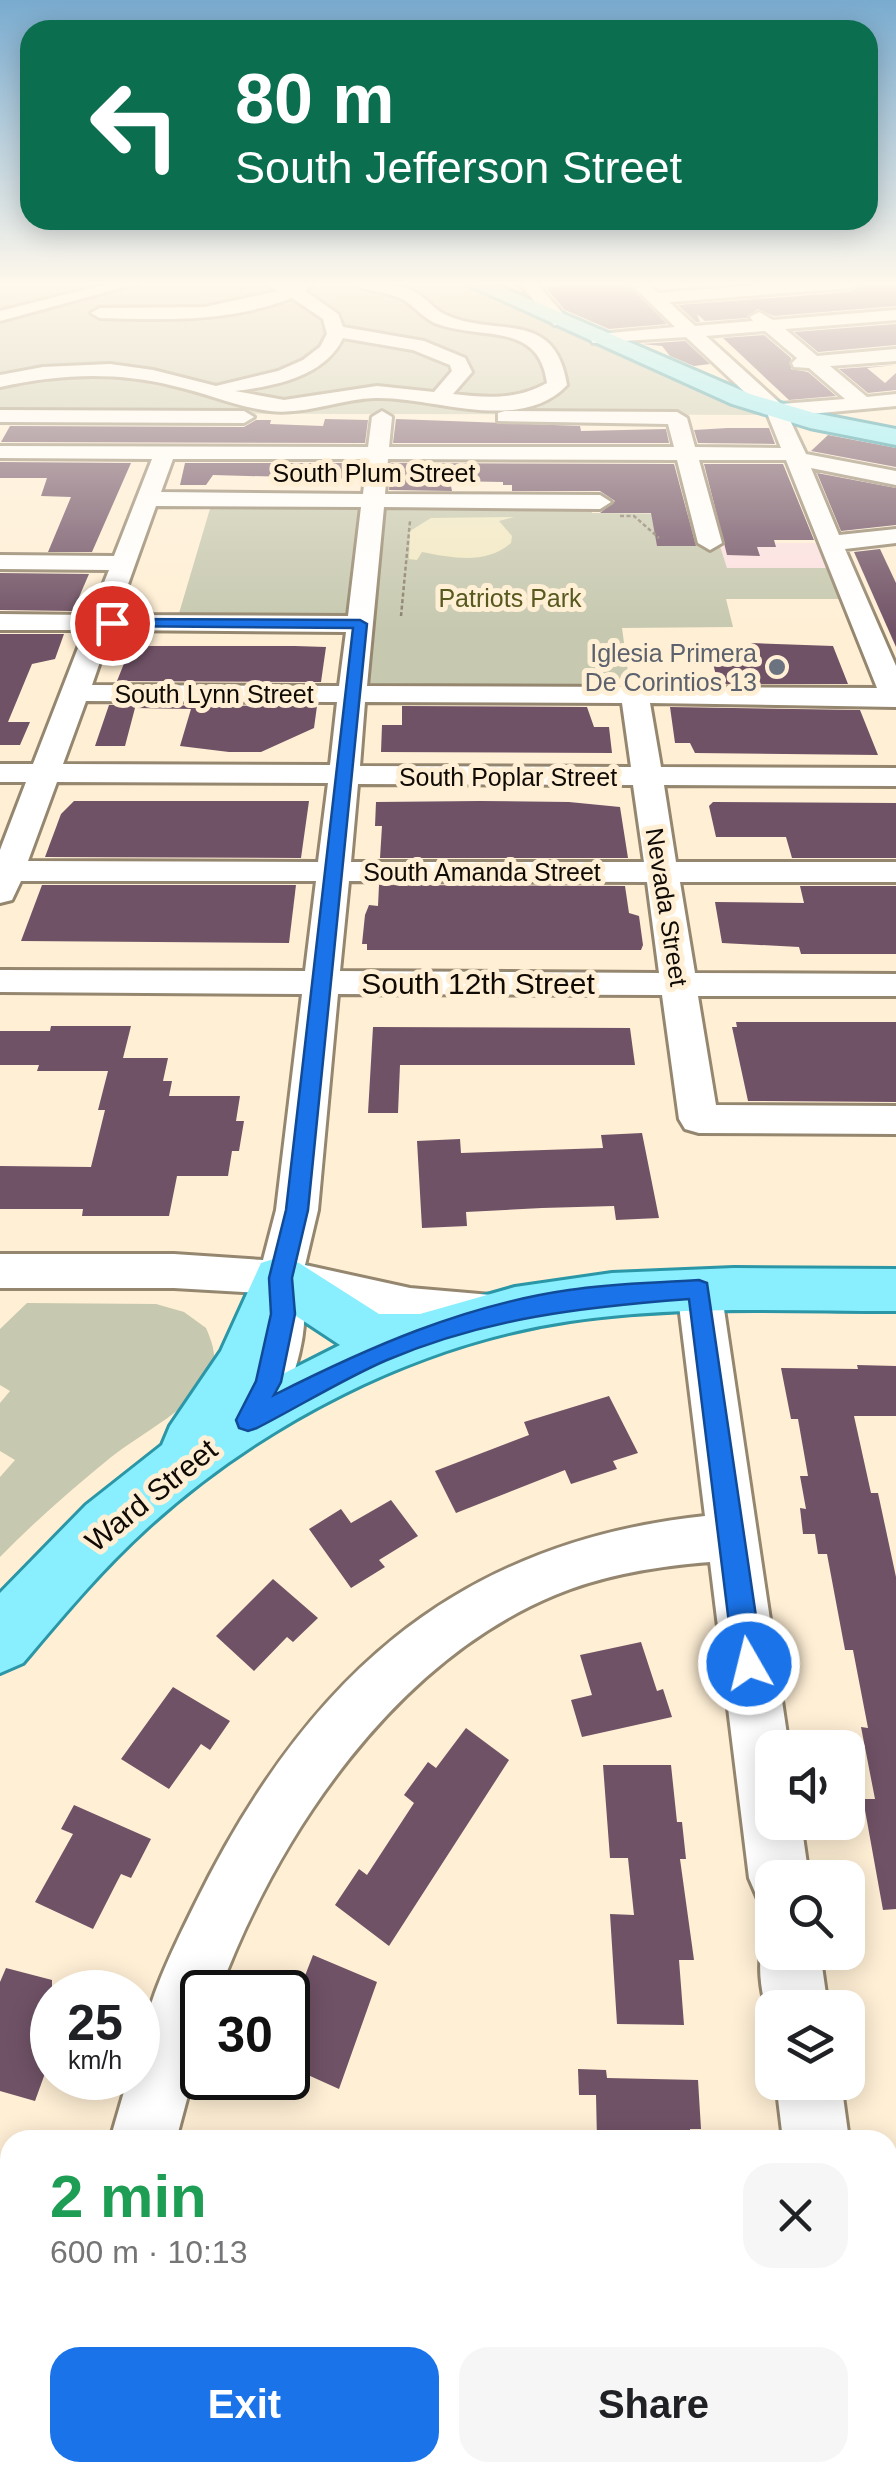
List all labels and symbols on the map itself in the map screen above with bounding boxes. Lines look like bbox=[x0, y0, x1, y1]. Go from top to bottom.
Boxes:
street label: South Plum Street bbox=[273, 459, 475, 487]
pin bbox=[70, 581, 155, 666]
park label: Patriots Park bbox=[438, 584, 582, 612]
place label: Iglesia Primera De Corintios 13 bbox=[585, 639, 757, 696]
marker: Iglesia Primera De Corintios 13 bbox=[766, 656, 788, 678]
street label: South Lynn Street bbox=[114, 680, 314, 708]
street label: South Poplar Street bbox=[399, 763, 617, 791]
street label: Nevada Street bbox=[641, 826, 693, 988]
street label: South Amanda Street bbox=[363, 858, 601, 886]
street label: South 12th Street bbox=[361, 967, 595, 1000]
street label: Ward Street bbox=[79, 1432, 224, 1558]
position arrow bbox=[697, 1612, 801, 1716]
speed limit sign: 30 bbox=[180, 1970, 310, 2100]

